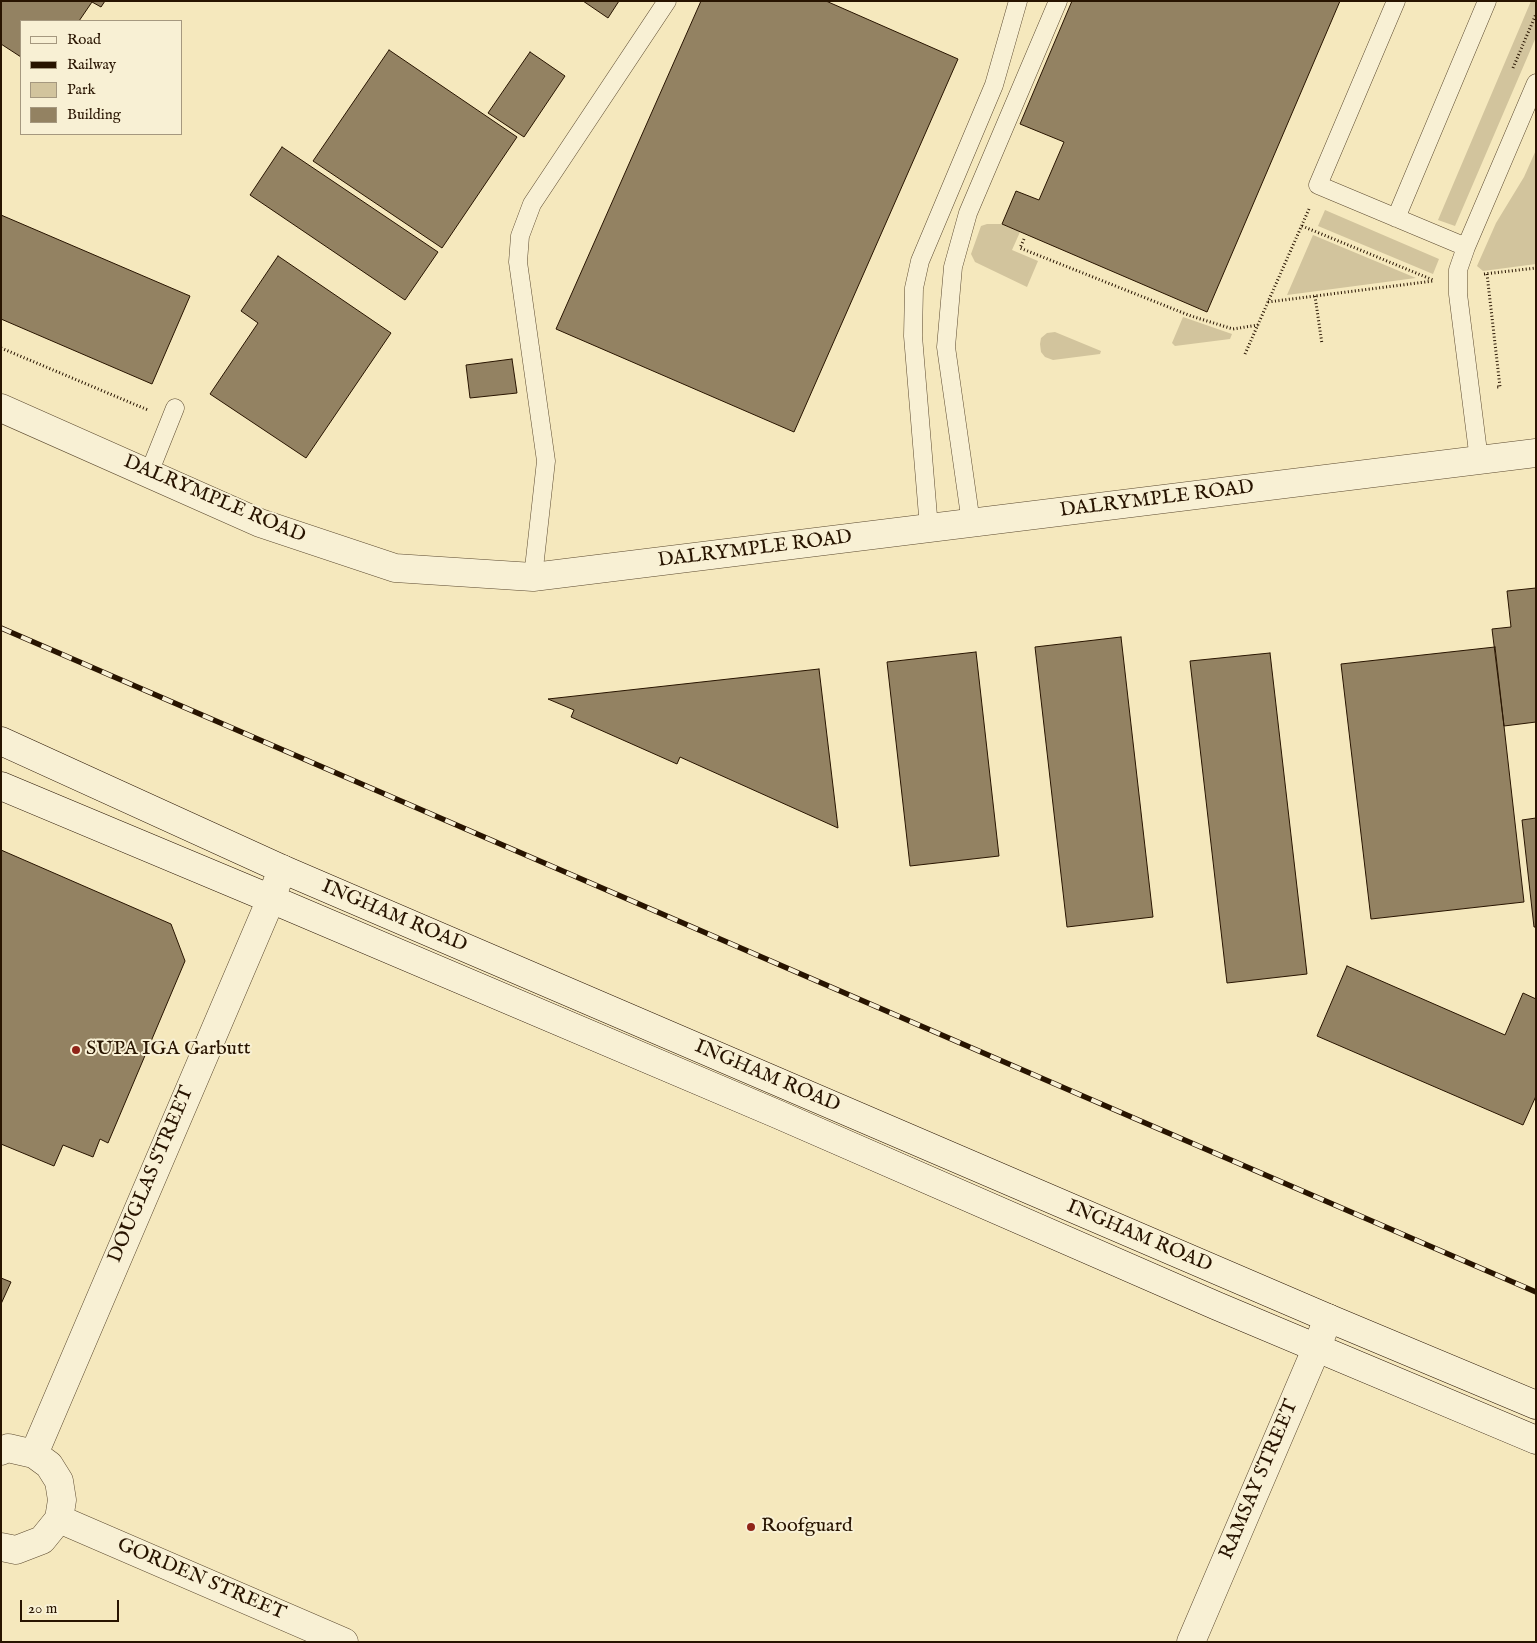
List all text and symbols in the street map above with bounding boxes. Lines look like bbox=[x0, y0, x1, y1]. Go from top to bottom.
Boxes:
legend bbox=[20, 20, 182, 135]
text: Road bbox=[67, 30, 101, 49]
text: Railway bbox=[67, 55, 116, 74]
text: Park bbox=[67, 80, 96, 99]
text: Building bbox=[67, 105, 121, 124]
street label: DALRYMPLE ROAD bbox=[119, 451, 309, 549]
street label: DALRYMPLE ROAD bbox=[1058, 476, 1256, 524]
street label: DALRYMPLE ROAD bbox=[656, 526, 854, 574]
street label: INGHAM ROAD bbox=[318, 876, 470, 958]
street label: INGHAM ROAD bbox=[691, 1036, 843, 1118]
place label: SUPA IGA Garbutt bbox=[86, 1038, 251, 1062]
marker: SUPA IGA Garbutt bbox=[70, 1044, 82, 1056]
street label: DOUGLAS STREET bbox=[104, 1083, 200, 1267]
street label: INGHAM ROAD bbox=[1063, 1196, 1215, 1278]
street label: RAMSAY STREET bbox=[1216, 1397, 1304, 1563]
place label: Roofguard bbox=[761, 1515, 853, 1539]
marker: Roofguard bbox=[745, 1521, 757, 1533]
street label: GORDEN STREET bbox=[113, 1534, 289, 1626]
scale bar bbox=[22, 1590, 121, 1622]
text: 20 m bbox=[28, 1599, 57, 1618]

